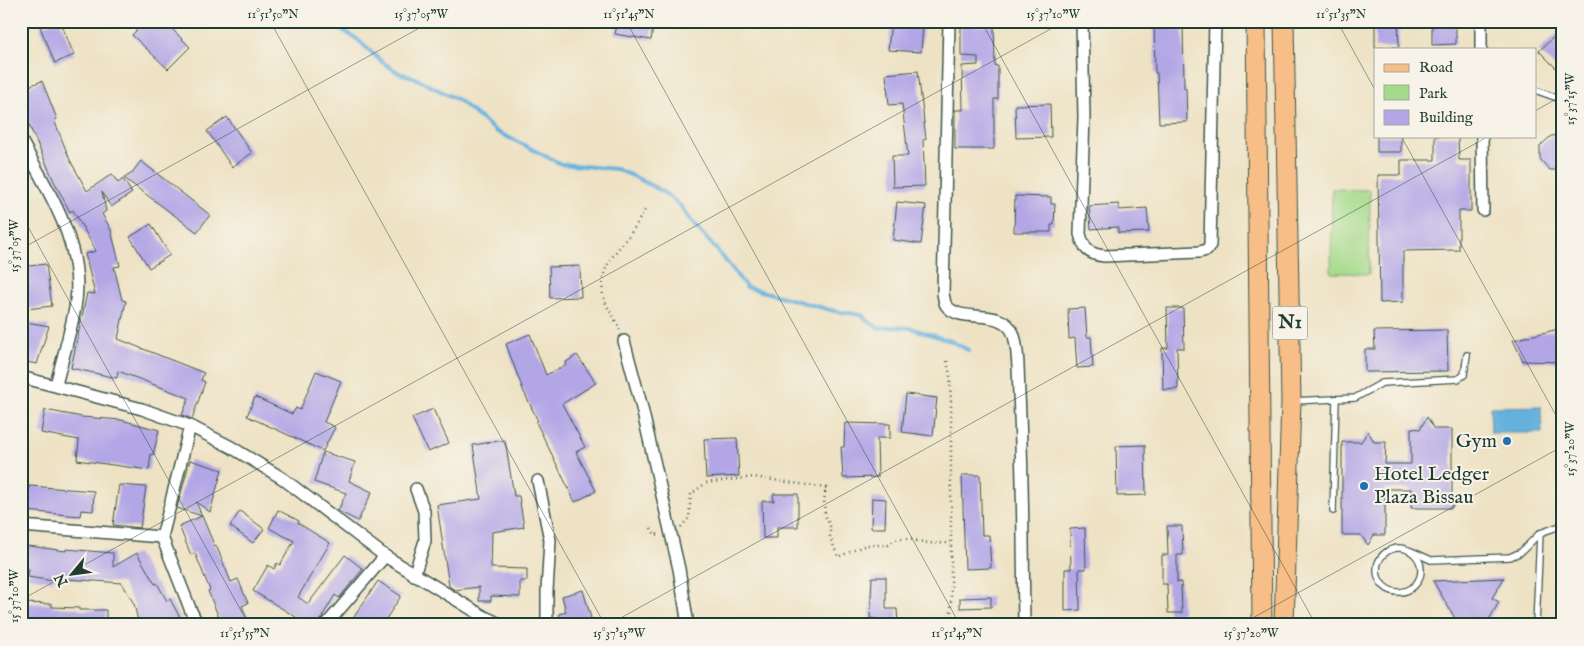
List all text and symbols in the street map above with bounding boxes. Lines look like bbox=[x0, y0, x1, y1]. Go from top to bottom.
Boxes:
text: 11°51'50"N bbox=[247, 7, 299, 22]
text: 15°37'05"W bbox=[394, 7, 448, 22]
text: 11°51'45"N bbox=[603, 7, 655, 22]
text: 15°37'10"W bbox=[1026, 7, 1080, 22]
text: 11°51'35"N bbox=[1316, 7, 1367, 22]
legend bbox=[1374, 48, 1536, 138]
text: Road bbox=[1419, 58, 1454, 77]
text: 15°37'15"W bbox=[1563, 72, 1578, 125]
text: Park bbox=[1419, 84, 1449, 103]
text: Building bbox=[1419, 108, 1474, 127]
text: 15°37'05"W bbox=[7, 219, 22, 273]
road number: N1 bbox=[1272, 306, 1308, 339]
text: 15°37'20"W bbox=[1563, 421, 1578, 476]
place label: Gym bbox=[1456, 429, 1497, 454]
marker: Gym bbox=[1501, 435, 1513, 447]
place label: Hotel Ledger Plaza Bissau bbox=[1374, 462, 1490, 510]
marker: Hotel Ledger Plaza Bissau bbox=[1358, 480, 1370, 492]
north arrow bbox=[48, 548, 98, 598]
text: 15°37'10"W bbox=[7, 569, 22, 623]
text: N bbox=[51, 570, 73, 590]
text: 11°51'55"N bbox=[220, 626, 271, 641]
text: 15°37'15"W bbox=[593, 626, 646, 641]
text: 11°51'45"N bbox=[931, 626, 983, 641]
text: 15°37'20"W bbox=[1224, 626, 1279, 641]

